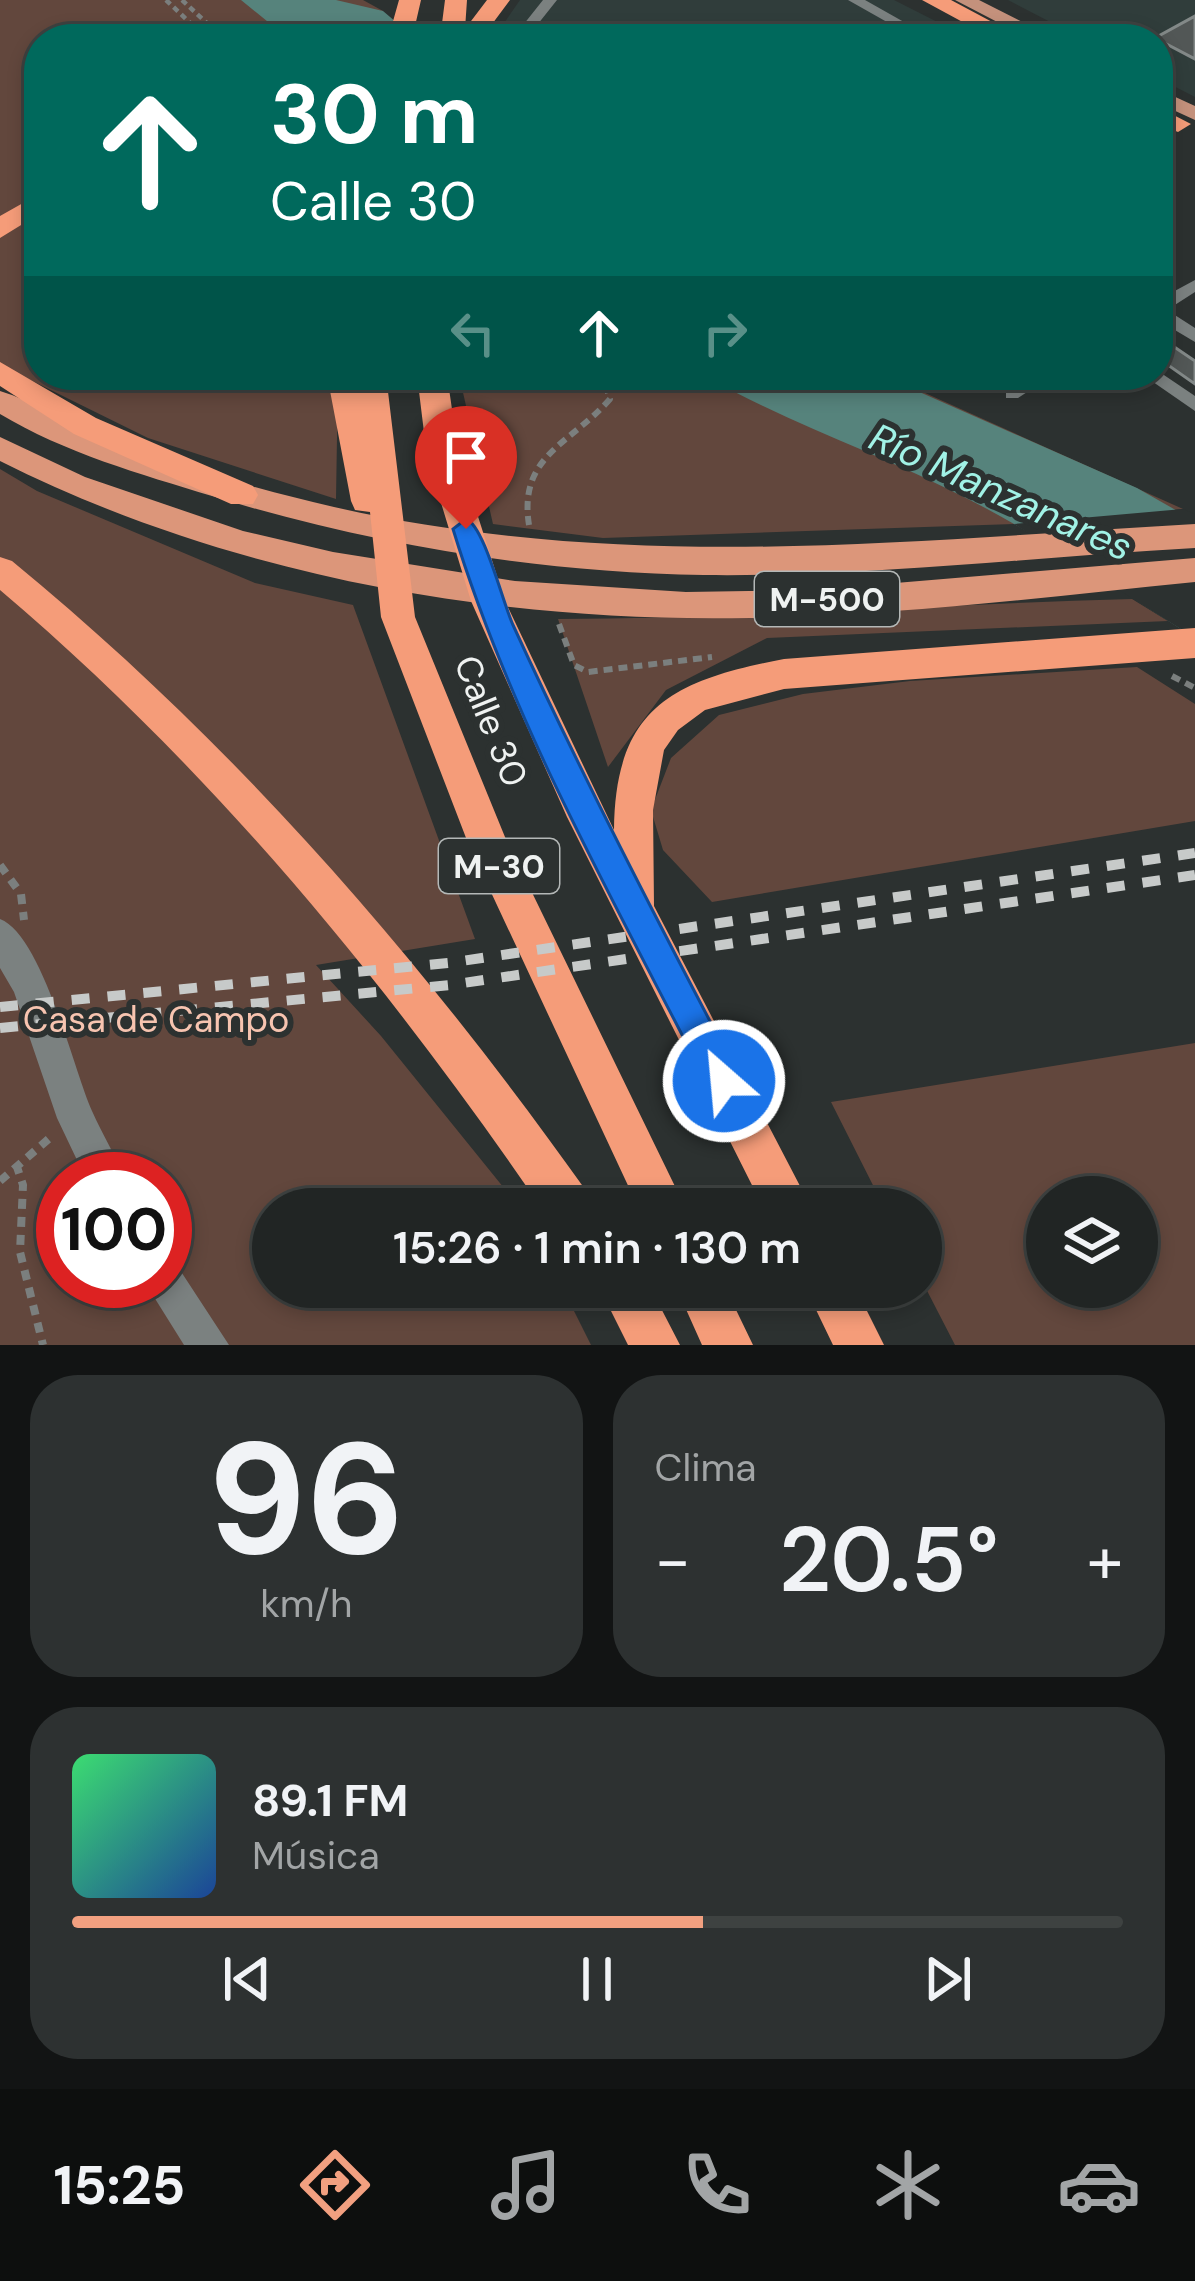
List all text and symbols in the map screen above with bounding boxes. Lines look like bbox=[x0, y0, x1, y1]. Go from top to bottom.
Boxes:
text: 30 m bbox=[270, 60, 479, 169]
icon: ahead bbox=[72, 72, 228, 228]
text: Calle 30 bbox=[270, 166, 476, 237]
icon: left bbox=[440, 300, 506, 366]
icon: ahead bbox=[566, 300, 632, 366]
icon: right bbox=[692, 300, 758, 366]
pin bbox=[415, 406, 517, 529]
water label: Río Manzanares bbox=[862, 411, 1140, 573]
icon: arrive bbox=[433, 424, 499, 490]
road number: M-500 bbox=[755, 572, 899, 626]
street label: Calle 30 bbox=[443, 649, 539, 793]
road number: M-30 bbox=[439, 839, 559, 893]
park label: Casa de Campo bbox=[23, 996, 289, 1043]
position arrow bbox=[661, 1018, 787, 1144]
speed limit sign: 100 bbox=[36, 1152, 192, 1308]
map controls bbox=[1026, 1176, 1158, 1308]
button: layers bbox=[1026, 1176, 1158, 1308]
text: 15:26 · 1 min · 130 m bbox=[393, 1218, 801, 1277]
text: 96 bbox=[207, 1398, 405, 1601]
text: Clima bbox=[655, 1442, 757, 1493]
text: 20.5° bbox=[779, 1502, 999, 1619]
text: − bbox=[655, 1518, 691, 1603]
text: + bbox=[1087, 1518, 1123, 1603]
text: km/h bbox=[260, 1578, 352, 1629]
text: 89.1 FM bbox=[252, 1771, 408, 1830]
text: Música bbox=[252, 1830, 380, 1881]
icon: previous bbox=[214, 1946, 280, 2012]
icon: pause bbox=[564, 1946, 630, 2012]
icon: next bbox=[915, 1946, 981, 2012]
icon: directions bbox=[293, 2143, 377, 2227]
icon: music bbox=[484, 2143, 568, 2227]
icon: phone bbox=[675, 2143, 759, 2227]
icon: climate bbox=[866, 2143, 950, 2227]
icon: car bbox=[1057, 2143, 1141, 2227]
text: 15:25 bbox=[54, 2150, 185, 2221]

